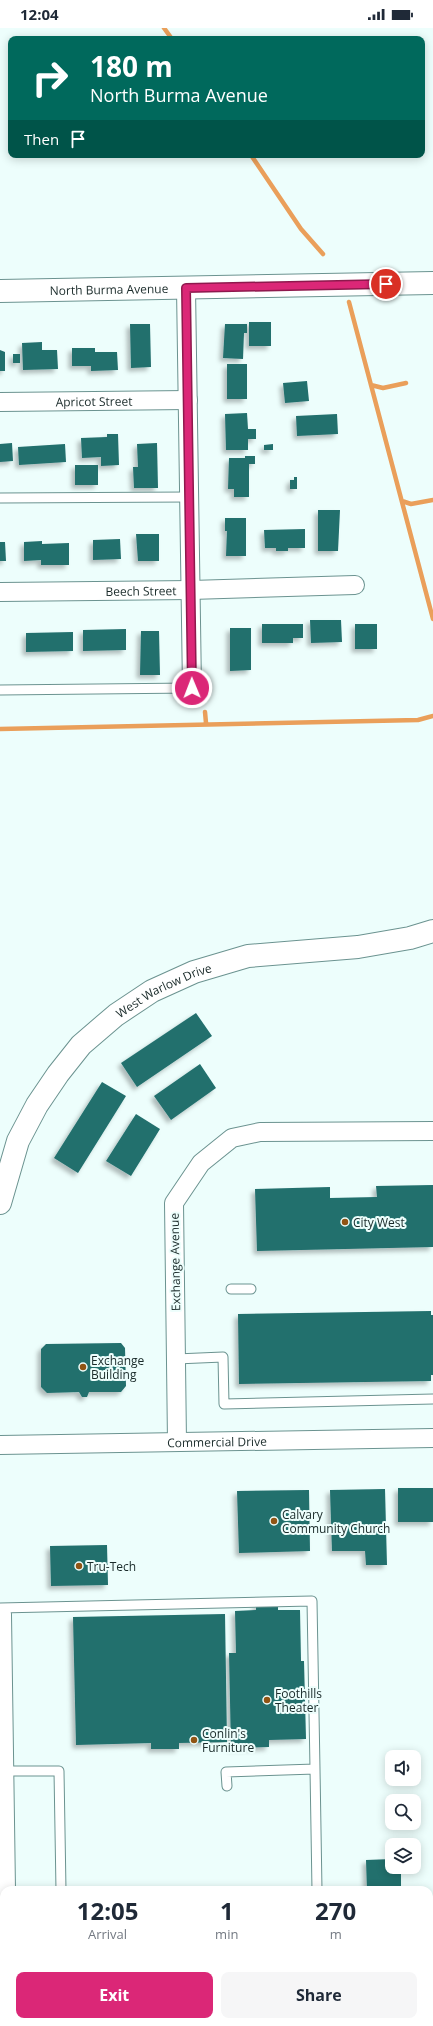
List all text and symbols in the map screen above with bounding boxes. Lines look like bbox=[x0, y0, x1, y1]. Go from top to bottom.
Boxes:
text: 12:04 bbox=[20, 4, 59, 24]
text: 180 m bbox=[90, 47, 173, 85]
icon: right bbox=[24, 52, 76, 104]
text: North Burma Avenue bbox=[90, 83, 268, 107]
icon: arrive bbox=[67, 128, 89, 150]
text: Then bbox=[24, 129, 59, 149]
pin bbox=[369, 267, 403, 301]
icon: arrive bbox=[375, 273, 397, 295]
street label: North Burma Avenue bbox=[49, 279, 169, 299]
street label: Apricot Street bbox=[56, 392, 132, 410]
street label: Beech Street bbox=[105, 582, 177, 599]
position arrow bbox=[171, 667, 213, 709]
street label: West Warlow Drive bbox=[112, 959, 214, 1021]
street label: Exchange Avenue bbox=[166, 1212, 184, 1311]
place label: City West bbox=[353, 1214, 405, 1231]
marker: City West bbox=[340, 1217, 350, 1227]
place label: Exchange Building bbox=[91, 1352, 145, 1383]
marker: Exchange Building bbox=[78, 1362, 88, 1372]
street label: Commercial Drive bbox=[167, 1432, 267, 1451]
place label: Calvary Community Church bbox=[282, 1506, 390, 1537]
marker: Calvary Community Church bbox=[269, 1516, 279, 1526]
place label: Tru-Tech bbox=[87, 1558, 136, 1575]
marker: Tru-Tech bbox=[74, 1561, 84, 1571]
place label: Foothills Theater bbox=[275, 1685, 322, 1716]
marker: Foothills Theater bbox=[262, 1695, 272, 1705]
place label: Conlin's Furniture bbox=[202, 1725, 254, 1756]
marker: Conlin's Furniture bbox=[189, 1735, 199, 1745]
map controls bbox=[385, 1750, 421, 1874]
button: sound bbox=[385, 1750, 421, 1786]
button: search bbox=[385, 1794, 421, 1830]
button: layers bbox=[385, 1838, 421, 1874]
text: 12:05 bbox=[77, 1894, 138, 1927]
text: 1 bbox=[220, 1894, 234, 1927]
text: 270 bbox=[315, 1894, 356, 1927]
text: Arrival bbox=[88, 1925, 127, 1943]
text: min bbox=[215, 1925, 238, 1943]
text: m bbox=[330, 1925, 342, 1943]
button: Exit bbox=[16, 1972, 213, 2018]
button: Share bbox=[221, 1972, 417, 2018]

